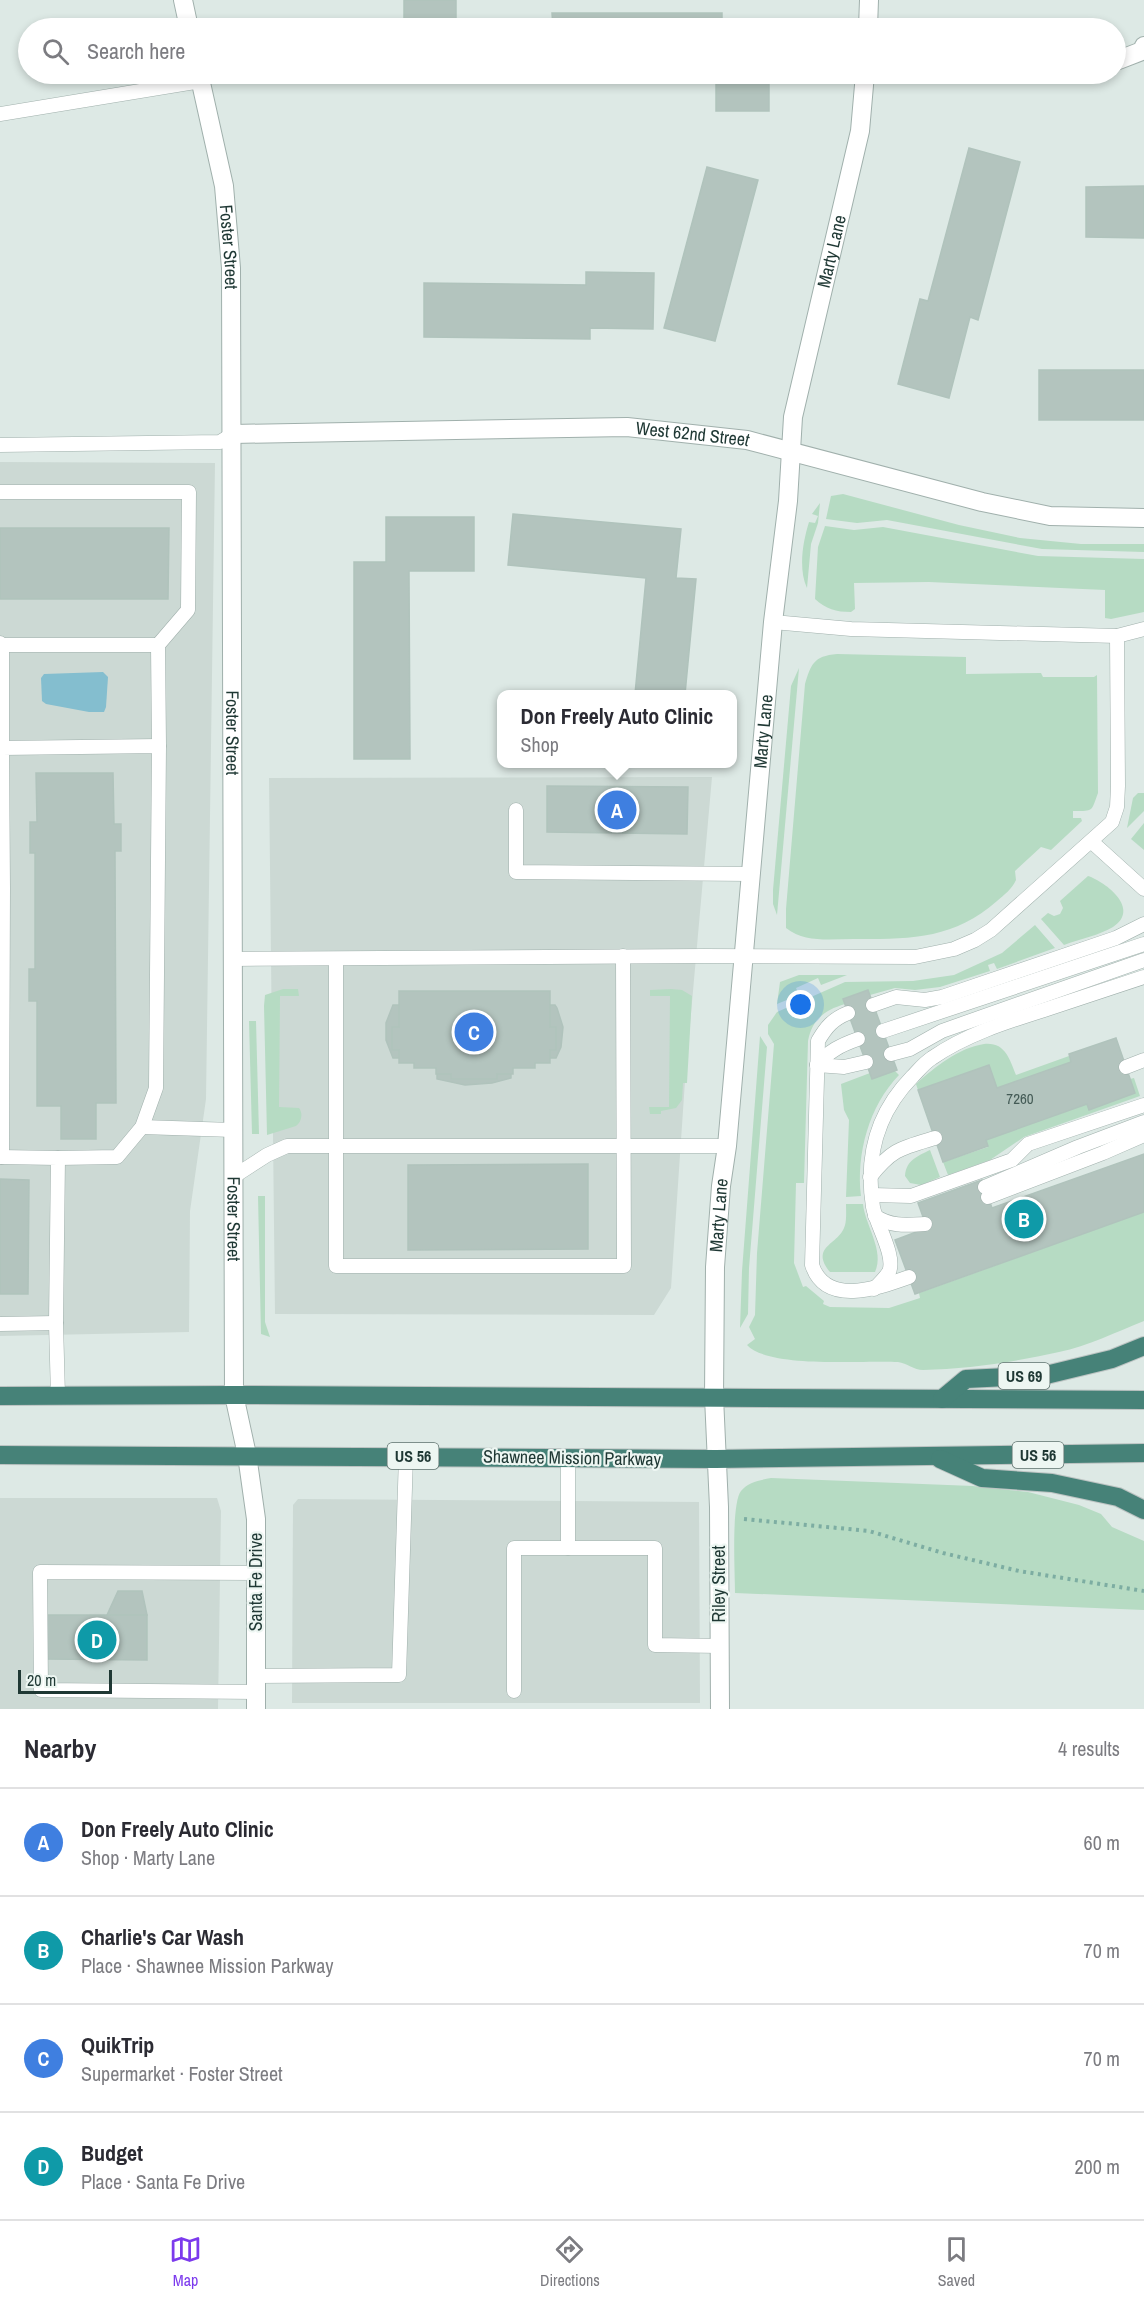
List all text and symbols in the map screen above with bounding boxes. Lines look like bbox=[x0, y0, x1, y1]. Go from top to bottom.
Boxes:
search box bbox=[18, 18, 1126, 84]
icon: search bbox=[39, 35, 72, 68]
text: Search here bbox=[87, 36, 185, 66]
street label: Foster Street bbox=[214, 204, 244, 289]
street label: Marty Lane bbox=[811, 212, 852, 290]
street label: West 62nd Street bbox=[635, 415, 752, 452]
popup bbox=[497, 690, 737, 768]
street label: Foster Street bbox=[220, 691, 245, 775]
street label: Marty Lane bbox=[747, 693, 779, 769]
text: Don Freely Auto Clinic bbox=[521, 701, 713, 731]
text: Shop bbox=[521, 731, 559, 758]
pin: A bbox=[598, 788, 636, 832]
your location bbox=[786, 990, 815, 1019]
pin: C bbox=[454, 1010, 494, 1054]
house number: 7260 bbox=[1006, 1088, 1034, 1109]
street label: Foster Street bbox=[221, 1177, 247, 1261]
street label: Marty Lane bbox=[703, 1177, 734, 1253]
pin: B bbox=[1004, 1196, 1044, 1242]
road number: US 69 bbox=[998, 1363, 1050, 1389]
road number: US 56 bbox=[1012, 1442, 1064, 1468]
road number: US 56 bbox=[388, 1443, 438, 1469]
street label: Shawnee Mission Parkway bbox=[483, 1443, 662, 1472]
street label: Santa Fe Drive bbox=[243, 1533, 268, 1631]
street label: Riley Street bbox=[706, 1545, 731, 1623]
pin: D bbox=[78, 1618, 116, 1662]
scale bar bbox=[18, 1667, 112, 1694]
text: 20 m bbox=[27, 1669, 56, 1691]
text: Nearby bbox=[24, 1731, 96, 1766]
text: 4 results bbox=[1058, 1735, 1120, 1762]
text: Don Freely Auto Clinic bbox=[81, 1814, 274, 1844]
text: A bbox=[38, 1829, 49, 1856]
text: 60 m bbox=[1084, 1829, 1120, 1856]
text: Shop · Marty Lane bbox=[81, 1844, 215, 1871]
text: Charlie's Car Wash bbox=[81, 1922, 244, 1952]
text: B bbox=[38, 1937, 49, 1964]
text: 70 m bbox=[1084, 1937, 1120, 1964]
text: Place · Shawnee Mission Parkway bbox=[81, 1952, 334, 1979]
text: QuikTrip bbox=[81, 2030, 154, 2060]
text: C bbox=[38, 2045, 49, 2072]
text: 70 m bbox=[1084, 2045, 1120, 2072]
text: Supermarket · Foster Street bbox=[81, 2060, 283, 2087]
text: Budget bbox=[81, 2138, 143, 2168]
text: D bbox=[38, 2153, 49, 2180]
text: 200 m bbox=[1074, 2153, 1120, 2180]
text: Place · Santa Fe Drive bbox=[81, 2168, 245, 2195]
tab: Map bbox=[169, 2233, 202, 2291]
tab: Directions bbox=[540, 2233, 600, 2291]
tab: Saved bbox=[938, 2233, 975, 2291]

